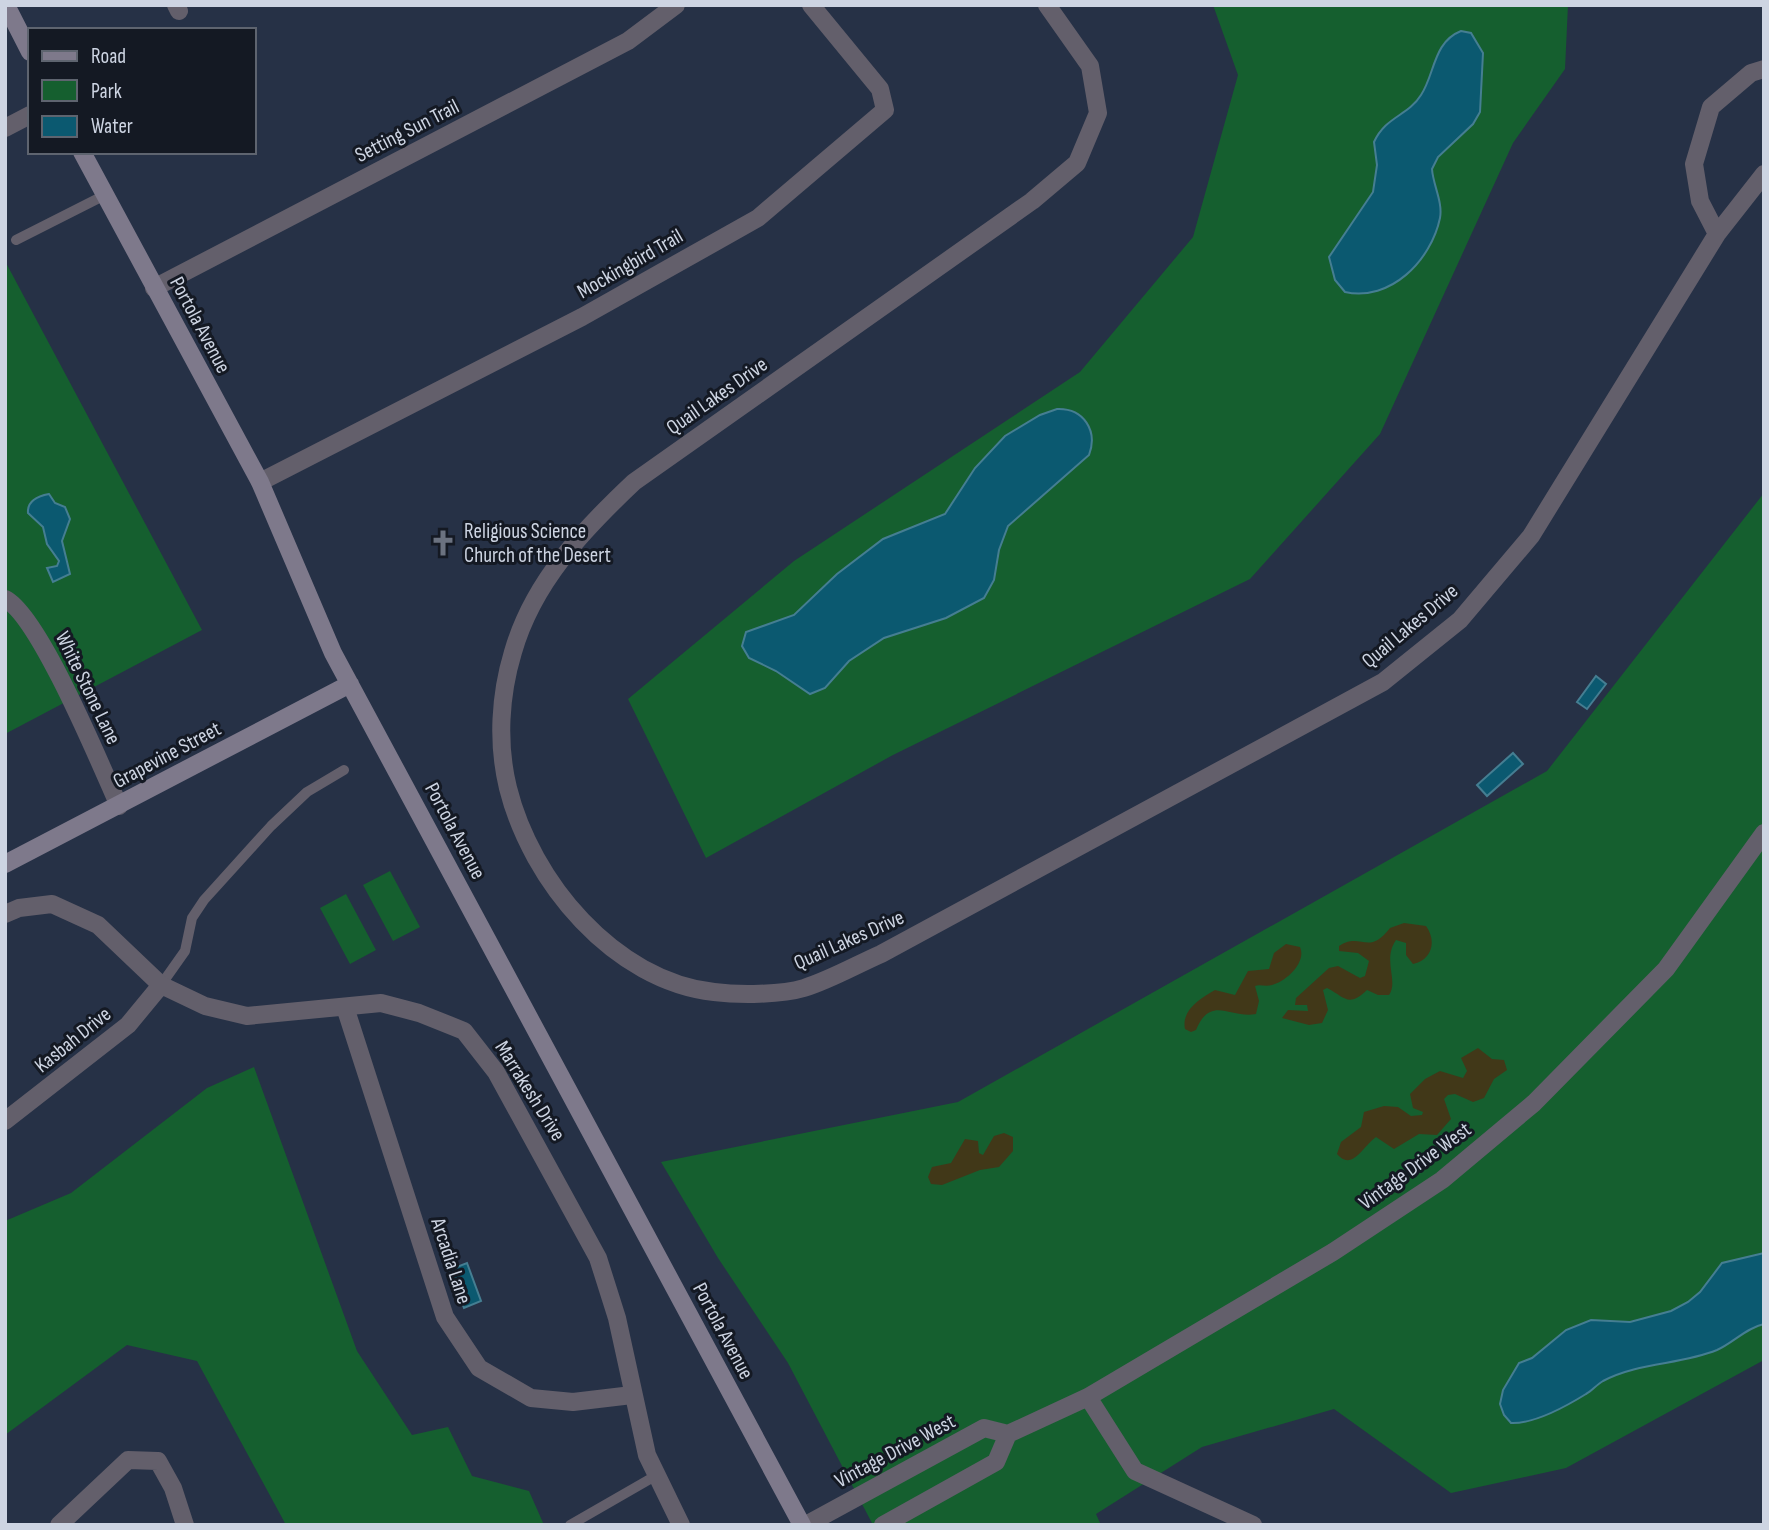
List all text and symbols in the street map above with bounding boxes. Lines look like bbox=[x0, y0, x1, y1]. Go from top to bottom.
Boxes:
legend bbox=[28, 28, 256, 154]
text: Road bbox=[91, 44, 126, 69]
text: Park bbox=[91, 79, 122, 104]
street label: Setting Sun Trail bbox=[351, 94, 463, 168]
text: Water bbox=[91, 114, 133, 139]
street label: Mockingbird Trail bbox=[573, 224, 687, 304]
street label: Portola Avenue bbox=[164, 273, 236, 377]
street label: Quail Lakes Drive bbox=[662, 352, 772, 440]
place label: Religious Science Church of the Desert bbox=[464, 519, 611, 568]
church icon: Religious Science Church of the Desert bbox=[428, 528, 458, 558]
street label: Quail Lakes Drive bbox=[1357, 579, 1463, 673]
street label: White Stone Lane bbox=[50, 627, 126, 749]
street label: Grapevine Street bbox=[109, 716, 225, 794]
street label: Portola Avenue bbox=[419, 779, 491, 883]
street label: Quail Lakes Drive bbox=[790, 905, 908, 975]
street label: Kasbah Drive bbox=[30, 1002, 116, 1078]
street label: Marrakesh Drive bbox=[489, 1036, 571, 1146]
street label: Vintage Drive West bbox=[1354, 1117, 1476, 1215]
street label: Arcadia Lane bbox=[425, 1214, 477, 1307]
street label: Portola Avenue bbox=[687, 1279, 759, 1383]
street label: Vintage Drive West bbox=[831, 1409, 959, 1493]

